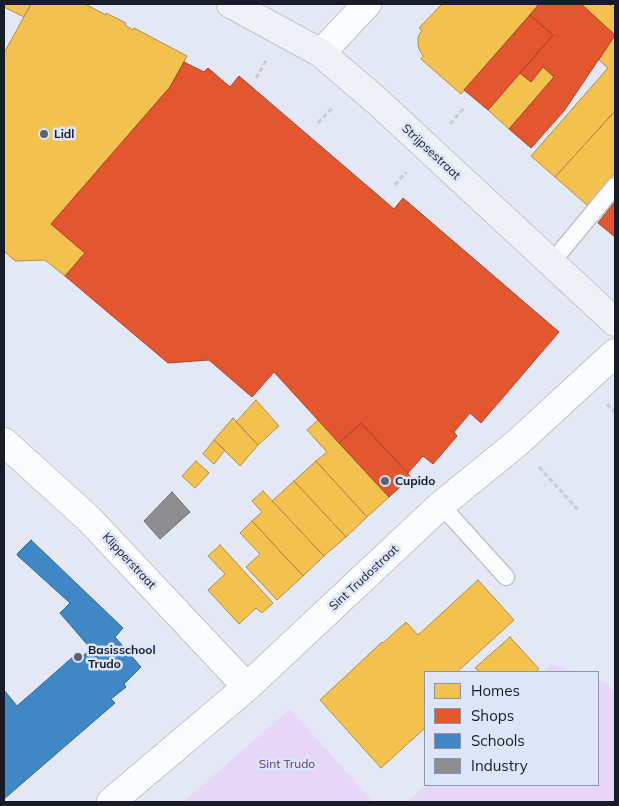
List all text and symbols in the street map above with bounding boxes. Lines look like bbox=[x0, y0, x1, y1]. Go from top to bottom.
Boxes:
street label: Strijpsestraat bbox=[399, 121, 463, 183]
place label: Lidl bbox=[54, 127, 74, 141]
marker: Lidl bbox=[38, 128, 50, 140]
place label: Cupido bbox=[395, 474, 435, 488]
marker: Cupido bbox=[379, 475, 391, 487]
street label: Klipperstraat bbox=[99, 530, 159, 592]
street label: Sint Trudostraat bbox=[326, 542, 402, 614]
place label: Basisschool Trudo bbox=[88, 643, 156, 671]
marker: Basisschool Trudo bbox=[72, 651, 84, 663]
legend bbox=[424, 671, 599, 786]
text: Homes bbox=[471, 681, 520, 700]
text: Shops bbox=[471, 706, 514, 725]
text: Schools bbox=[471, 731, 525, 750]
text: Industry bbox=[471, 756, 528, 775]
park label: Sint Trudo bbox=[259, 757, 315, 771]

